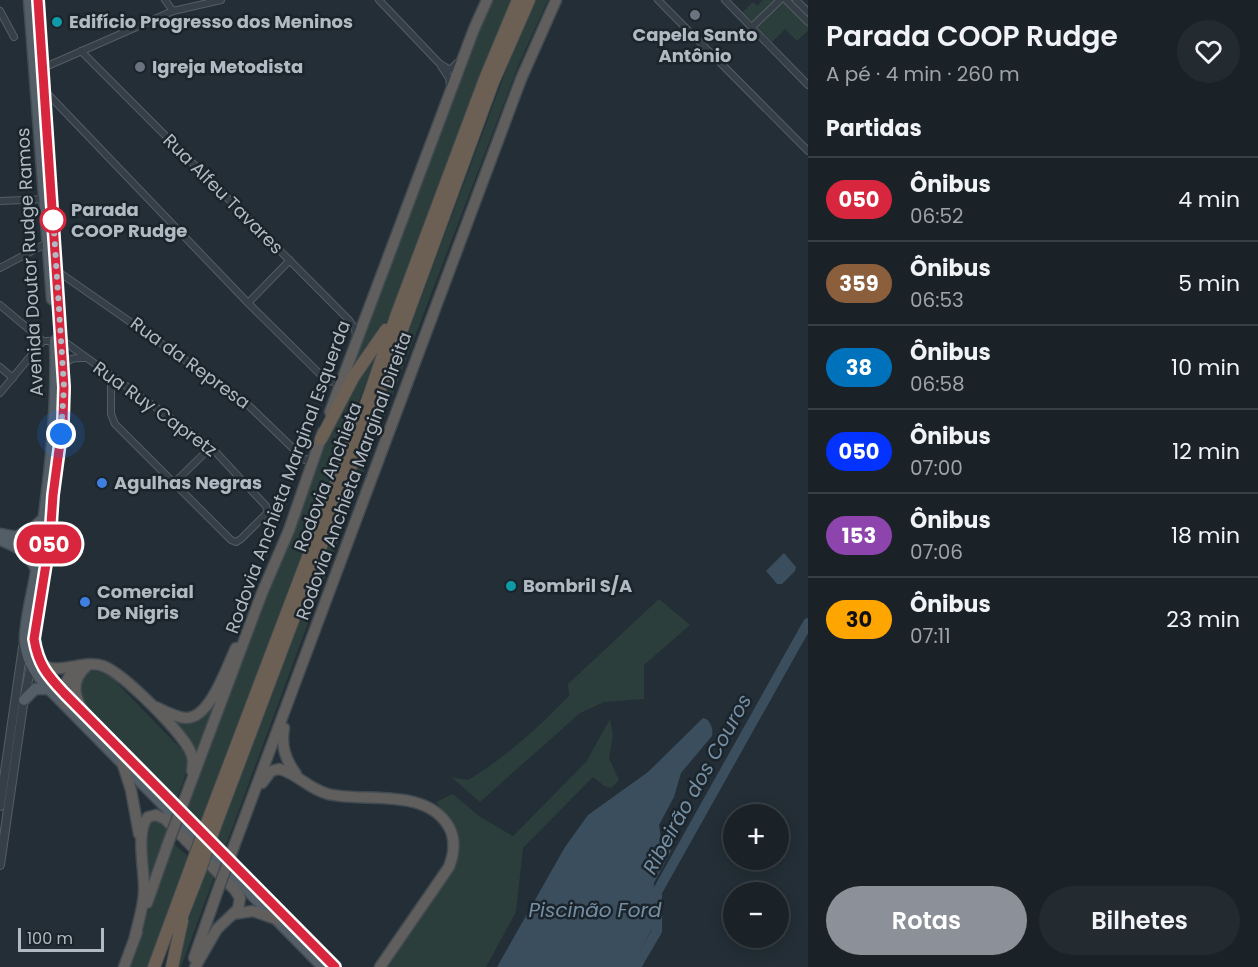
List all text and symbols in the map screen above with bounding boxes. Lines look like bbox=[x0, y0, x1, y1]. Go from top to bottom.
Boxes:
marker: Capela Santo Antônio bbox=[688, 8, 702, 22]
place label: Edifício Progresso dos Meninos bbox=[69, 9, 353, 34]
marker: Edifício Progresso dos Meninos bbox=[50, 15, 64, 29]
text: Parada COOP Rudge bbox=[826, 17, 1118, 56]
button: heart bbox=[1177, 20, 1240, 83]
place label: Capela Santo Antônio bbox=[633, 22, 757, 68]
place label: Igreja Metodista bbox=[152, 54, 303, 79]
marker: Igreja Metodista bbox=[133, 60, 147, 74]
text: A pé · 4 min · 260 m bbox=[826, 60, 1020, 88]
text: Partidas bbox=[826, 113, 922, 144]
street label: Avenida Doutor Rudge Ramos bbox=[10, 127, 49, 397]
street label: Rua Alfeu Tavares bbox=[158, 128, 289, 259]
text: Ônibus bbox=[910, 169, 991, 200]
text: 4 min bbox=[1178, 184, 1240, 215]
text: 050 bbox=[838, 185, 880, 214]
place label: Parada COOP Rudge bbox=[71, 197, 187, 243]
text: 06:52 bbox=[910, 202, 964, 230]
marker: Parada COOP Rudge bbox=[40, 207, 66, 233]
text: Ônibus bbox=[910, 253, 991, 284]
text: 5 min bbox=[1178, 268, 1240, 299]
text: 359 bbox=[839, 269, 879, 298]
text: 06:53 bbox=[910, 286, 964, 314]
street label: Rua da Represa bbox=[125, 311, 255, 415]
street label: Rodovia Anchieta Marginal Esquerda bbox=[219, 317, 356, 637]
street label: Rodovia Anchieta Marginal Direita bbox=[292, 329, 416, 623]
text: Ônibus bbox=[910, 337, 991, 368]
text: 10 min bbox=[1171, 352, 1240, 383]
text: 38 bbox=[846, 353, 872, 382]
street label: Rua Ruy Capretz bbox=[88, 355, 222, 462]
text: 06:58 bbox=[910, 370, 965, 398]
street label: Rodovia Anchieta bbox=[290, 399, 366, 555]
your location bbox=[46, 419, 76, 449]
text: Ônibus bbox=[910, 421, 991, 452]
text: 12 min bbox=[1172, 436, 1240, 467]
text: 050 bbox=[838, 437, 880, 466]
text: 07:00 bbox=[910, 454, 963, 482]
place label: Agulhas Negras bbox=[114, 470, 262, 495]
marker: Agulhas Negras bbox=[95, 476, 109, 490]
text: Ônibus bbox=[910, 505, 991, 536]
text: 18 min bbox=[1171, 520, 1240, 551]
text: 153 bbox=[842, 521, 876, 550]
line badge: 050 bbox=[14, 524, 84, 564]
text: 050 bbox=[28, 530, 70, 559]
text: 07:06 bbox=[910, 538, 963, 566]
place label: Bombril S/A bbox=[523, 573, 632, 598]
place label: Comercial De Nigris bbox=[97, 579, 194, 625]
marker: Bombril S/A bbox=[504, 579, 518, 593]
text: Ônibus bbox=[910, 589, 991, 620]
marker: Comercial De Nigris bbox=[78, 595, 92, 609]
text: 23 min bbox=[1166, 604, 1240, 635]
text: 30 bbox=[846, 605, 872, 634]
text: 07:11 bbox=[910, 622, 951, 650]
water label: Ribeirão dos Couros bbox=[636, 689, 758, 879]
map controls bbox=[723, 804, 789, 948]
button: + bbox=[723, 804, 789, 870]
button: − bbox=[723, 882, 789, 948]
button: Rotas bbox=[826, 886, 1027, 955]
button: Bilhetes bbox=[1039, 886, 1240, 955]
water label: Piscinão Ford bbox=[529, 896, 662, 924]
scale bar bbox=[18, 925, 104, 952]
text: 100 m bbox=[27, 927, 73, 950]

